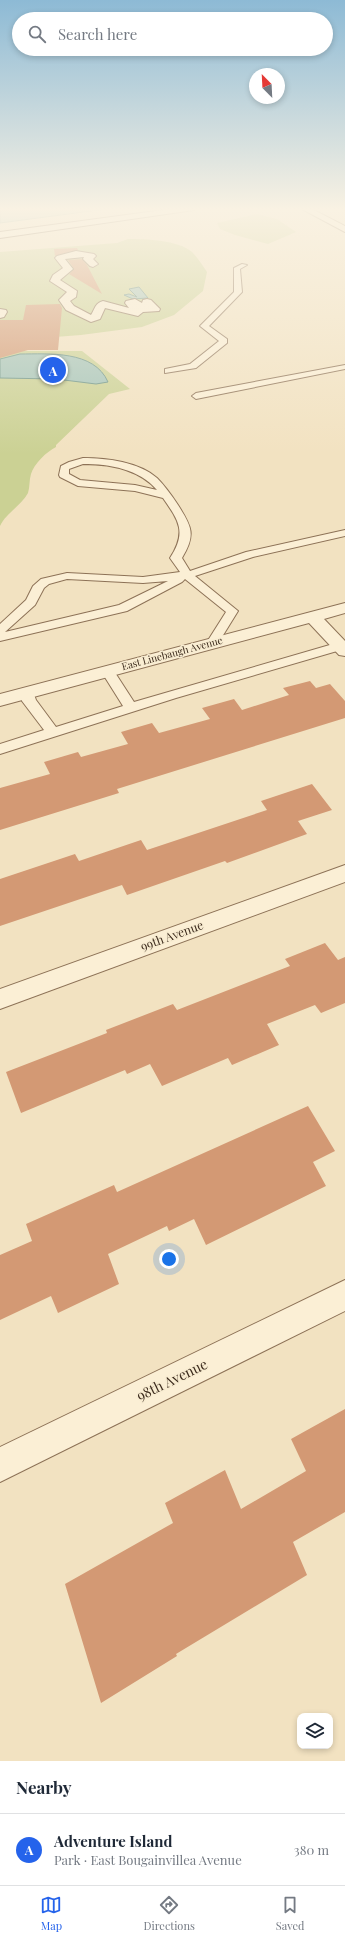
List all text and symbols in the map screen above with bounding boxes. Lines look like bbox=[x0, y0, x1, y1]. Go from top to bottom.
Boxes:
search box bbox=[12, 12, 333, 56]
icon: search bbox=[26, 23, 48, 45]
text: Search here bbox=[58, 24, 137, 44]
north arrow bbox=[249, 68, 285, 104]
pin: A bbox=[40, 355, 66, 385]
street label: East Linebaugh Avenue bbox=[120, 633, 224, 673]
street label: 99th Avenue bbox=[138, 916, 205, 954]
your location bbox=[159, 1249, 179, 1269]
street label: 98th Avenue bbox=[133, 1354, 210, 1405]
map controls bbox=[297, 1713, 333, 1749]
button: layers bbox=[297, 1713, 333, 1749]
text: Nearby bbox=[16, 1776, 71, 1798]
text: Adventure Island bbox=[54, 1831, 172, 1851]
text: A bbox=[25, 1841, 33, 1858]
text: 380 m bbox=[294, 1841, 329, 1858]
text: Park · East Bougainvillea Avenue bbox=[54, 1851, 242, 1868]
tab: Map bbox=[40, 1894, 62, 1933]
tab: Directions bbox=[143, 1894, 195, 1933]
tab: Saved bbox=[276, 1894, 304, 1933]

